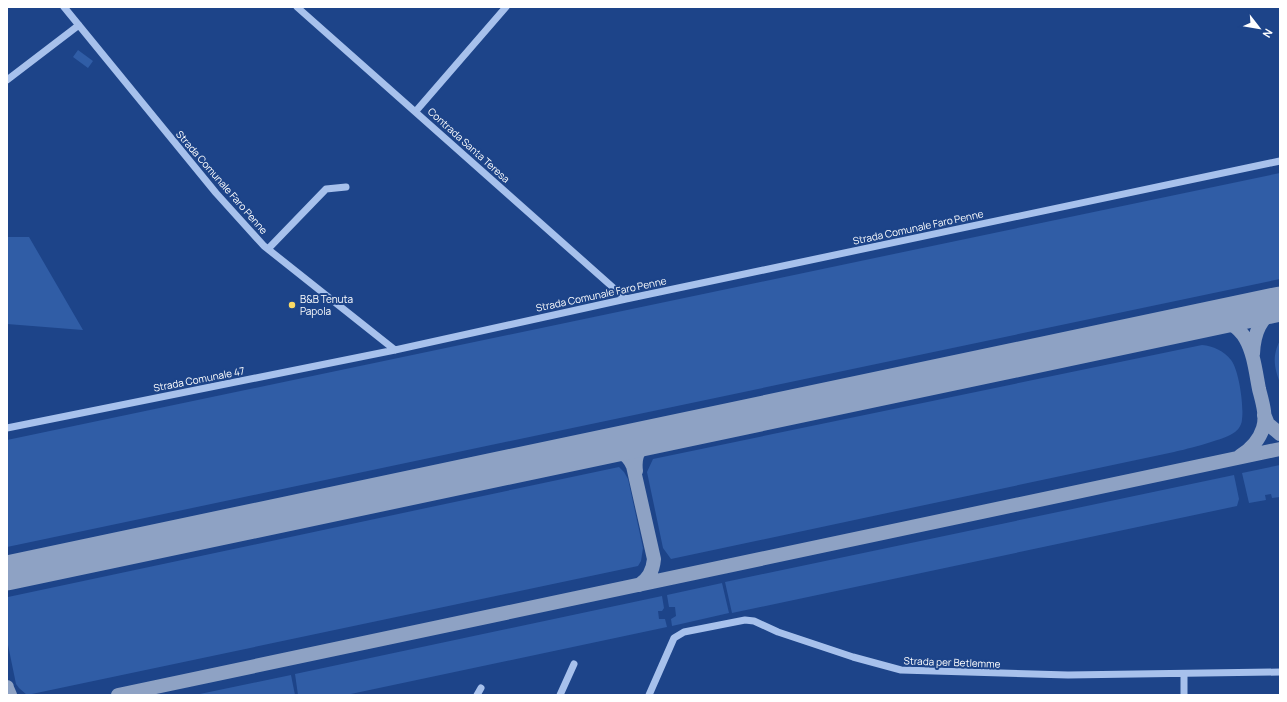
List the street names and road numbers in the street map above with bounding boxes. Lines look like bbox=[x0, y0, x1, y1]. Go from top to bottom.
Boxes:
street label: Contrada Santa Teresa bbox=[425, 104, 513, 186]
street label: Strada Comunale Faro Penne bbox=[173, 127, 271, 237]
street label: Strada Comunale Faro Penne bbox=[852, 206, 985, 248]
street label: Strada Comunale Faro Penne bbox=[535, 273, 668, 315]
street label: Strada Comunale 47 bbox=[152, 363, 246, 395]
street label: Strada per Betlemme bbox=[903, 653, 1001, 671]

